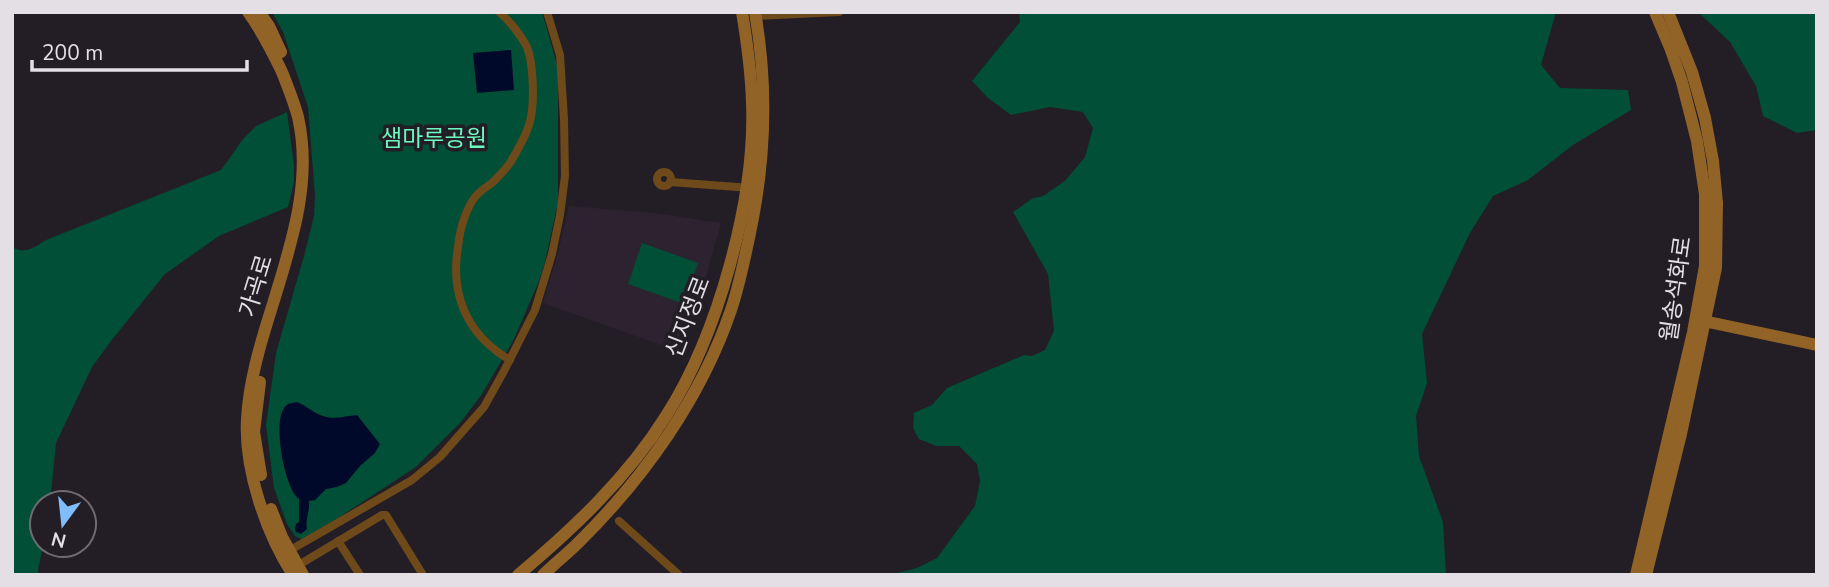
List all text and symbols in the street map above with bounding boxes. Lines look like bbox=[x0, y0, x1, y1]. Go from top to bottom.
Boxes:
scale bar bbox=[32, 28, 247, 72]
text: 200 m bbox=[42, 39, 103, 67]
park label: 샘마루공원 bbox=[381, 123, 487, 154]
street label: 월송석화로 bbox=[1653, 234, 1699, 344]
street label: 가곡로 bbox=[232, 251, 280, 321]
street label: 신지정로 bbox=[658, 272, 718, 362]
north arrow bbox=[28, 489, 98, 559]
text: N bbox=[49, 525, 69, 554]

